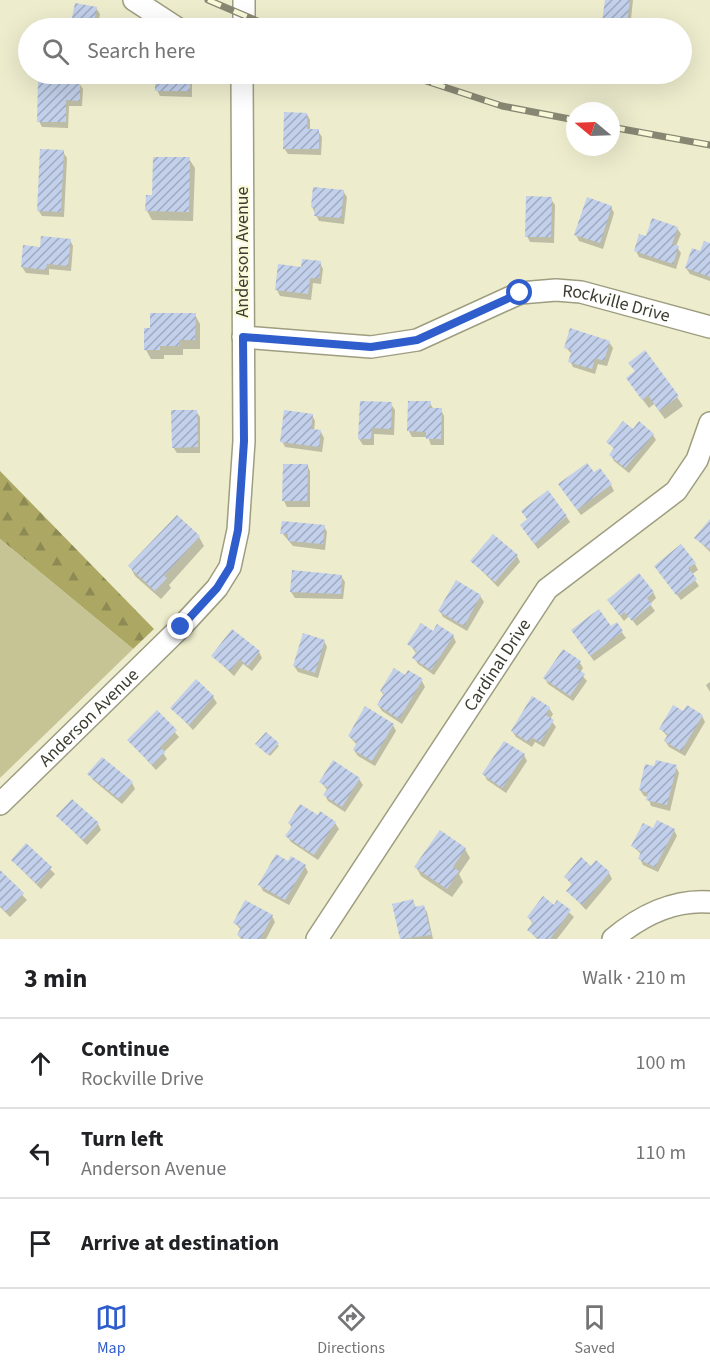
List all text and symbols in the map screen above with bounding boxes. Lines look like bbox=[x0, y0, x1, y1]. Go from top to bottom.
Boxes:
search box bbox=[18, 18, 692, 84]
icon: search bbox=[39, 35, 72, 68]
text: Search here bbox=[87, 35, 195, 67]
north arrow bbox=[566, 102, 620, 156]
street label: Anderson Avenue bbox=[230, 186, 255, 317]
route start bbox=[506, 279, 532, 305]
street label: Rockville Drive bbox=[561, 279, 673, 329]
route end bbox=[167, 613, 193, 639]
street label: Cardinal Drive bbox=[458, 614, 537, 716]
street label: Anderson Avenue bbox=[33, 663, 145, 772]
text: 3 min bbox=[24, 960, 87, 997]
text: Walk · 210 m bbox=[582, 964, 686, 992]
text: Continue bbox=[81, 1033, 170, 1065]
icon: ahead bbox=[24, 1047, 57, 1080]
text: 100 m bbox=[636, 1049, 686, 1077]
text: Rockville Drive bbox=[81, 1065, 204, 1093]
text: Turn left bbox=[81, 1123, 163, 1155]
icon: left bbox=[24, 1137, 57, 1170]
text: 110 m bbox=[636, 1139, 686, 1167]
text: Anderson Avenue bbox=[81, 1155, 227, 1183]
icon: arrive bbox=[24, 1227, 57, 1260]
text: Arrive at destination bbox=[81, 1227, 279, 1259]
tab: Map bbox=[95, 1301, 128, 1359]
tab: Directions bbox=[317, 1301, 385, 1359]
tab: Saved bbox=[574, 1301, 615, 1359]

